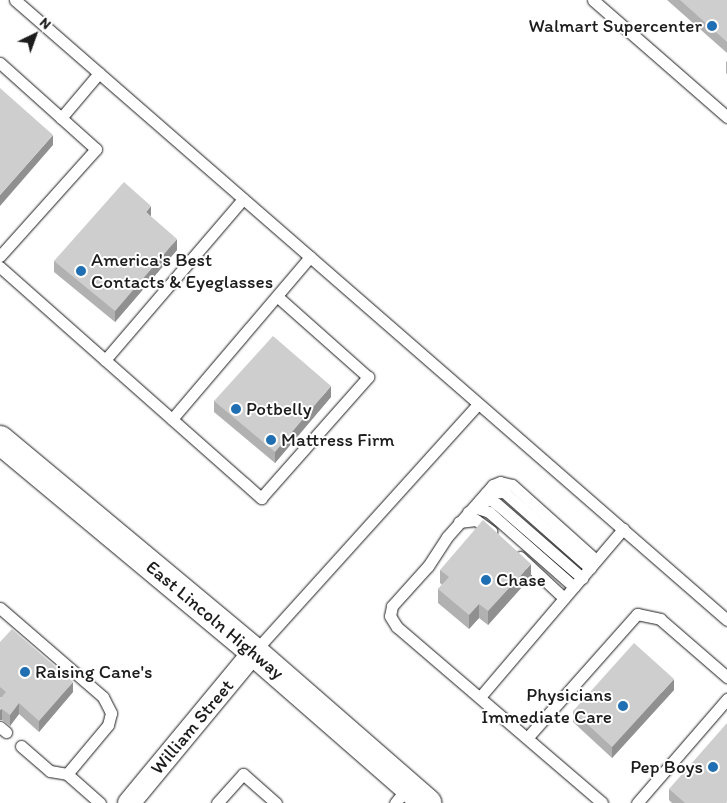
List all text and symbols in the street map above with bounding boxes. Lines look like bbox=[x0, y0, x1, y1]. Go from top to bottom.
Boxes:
north arrow bbox=[10, 10, 60, 60]
text: N bbox=[36, 14, 55, 33]
place label: Walmart Supercenter bbox=[528, 15, 702, 37]
marker: Walmart Supercenter bbox=[706, 20, 718, 32]
place label: America's Best Contacts & Eyeglasses bbox=[91, 249, 273, 293]
marker: America's Best Contacts & Eyeglasses bbox=[75, 265, 87, 277]
place label: Potbelly bbox=[246, 398, 312, 420]
marker: Potbelly bbox=[230, 403, 242, 415]
place label: Mattress Firm bbox=[281, 429, 395, 451]
marker: Mattress Firm bbox=[265, 434, 277, 446]
street label: East Lincoln Highway bbox=[141, 556, 289, 684]
place label: Chase bbox=[496, 569, 546, 591]
marker: Chase bbox=[480, 574, 492, 586]
place label: Raising Cane's bbox=[35, 661, 153, 683]
marker: Raising Cane's bbox=[19, 666, 31, 678]
street label: William Street bbox=[146, 675, 238, 779]
place label: Physicians Immediate Care bbox=[480, 684, 612, 728]
marker: Physicians Immediate Care bbox=[616, 699, 630, 713]
place label: Pep Boys bbox=[630, 756, 703, 778]
marker: Pep Boys bbox=[707, 761, 719, 773]

